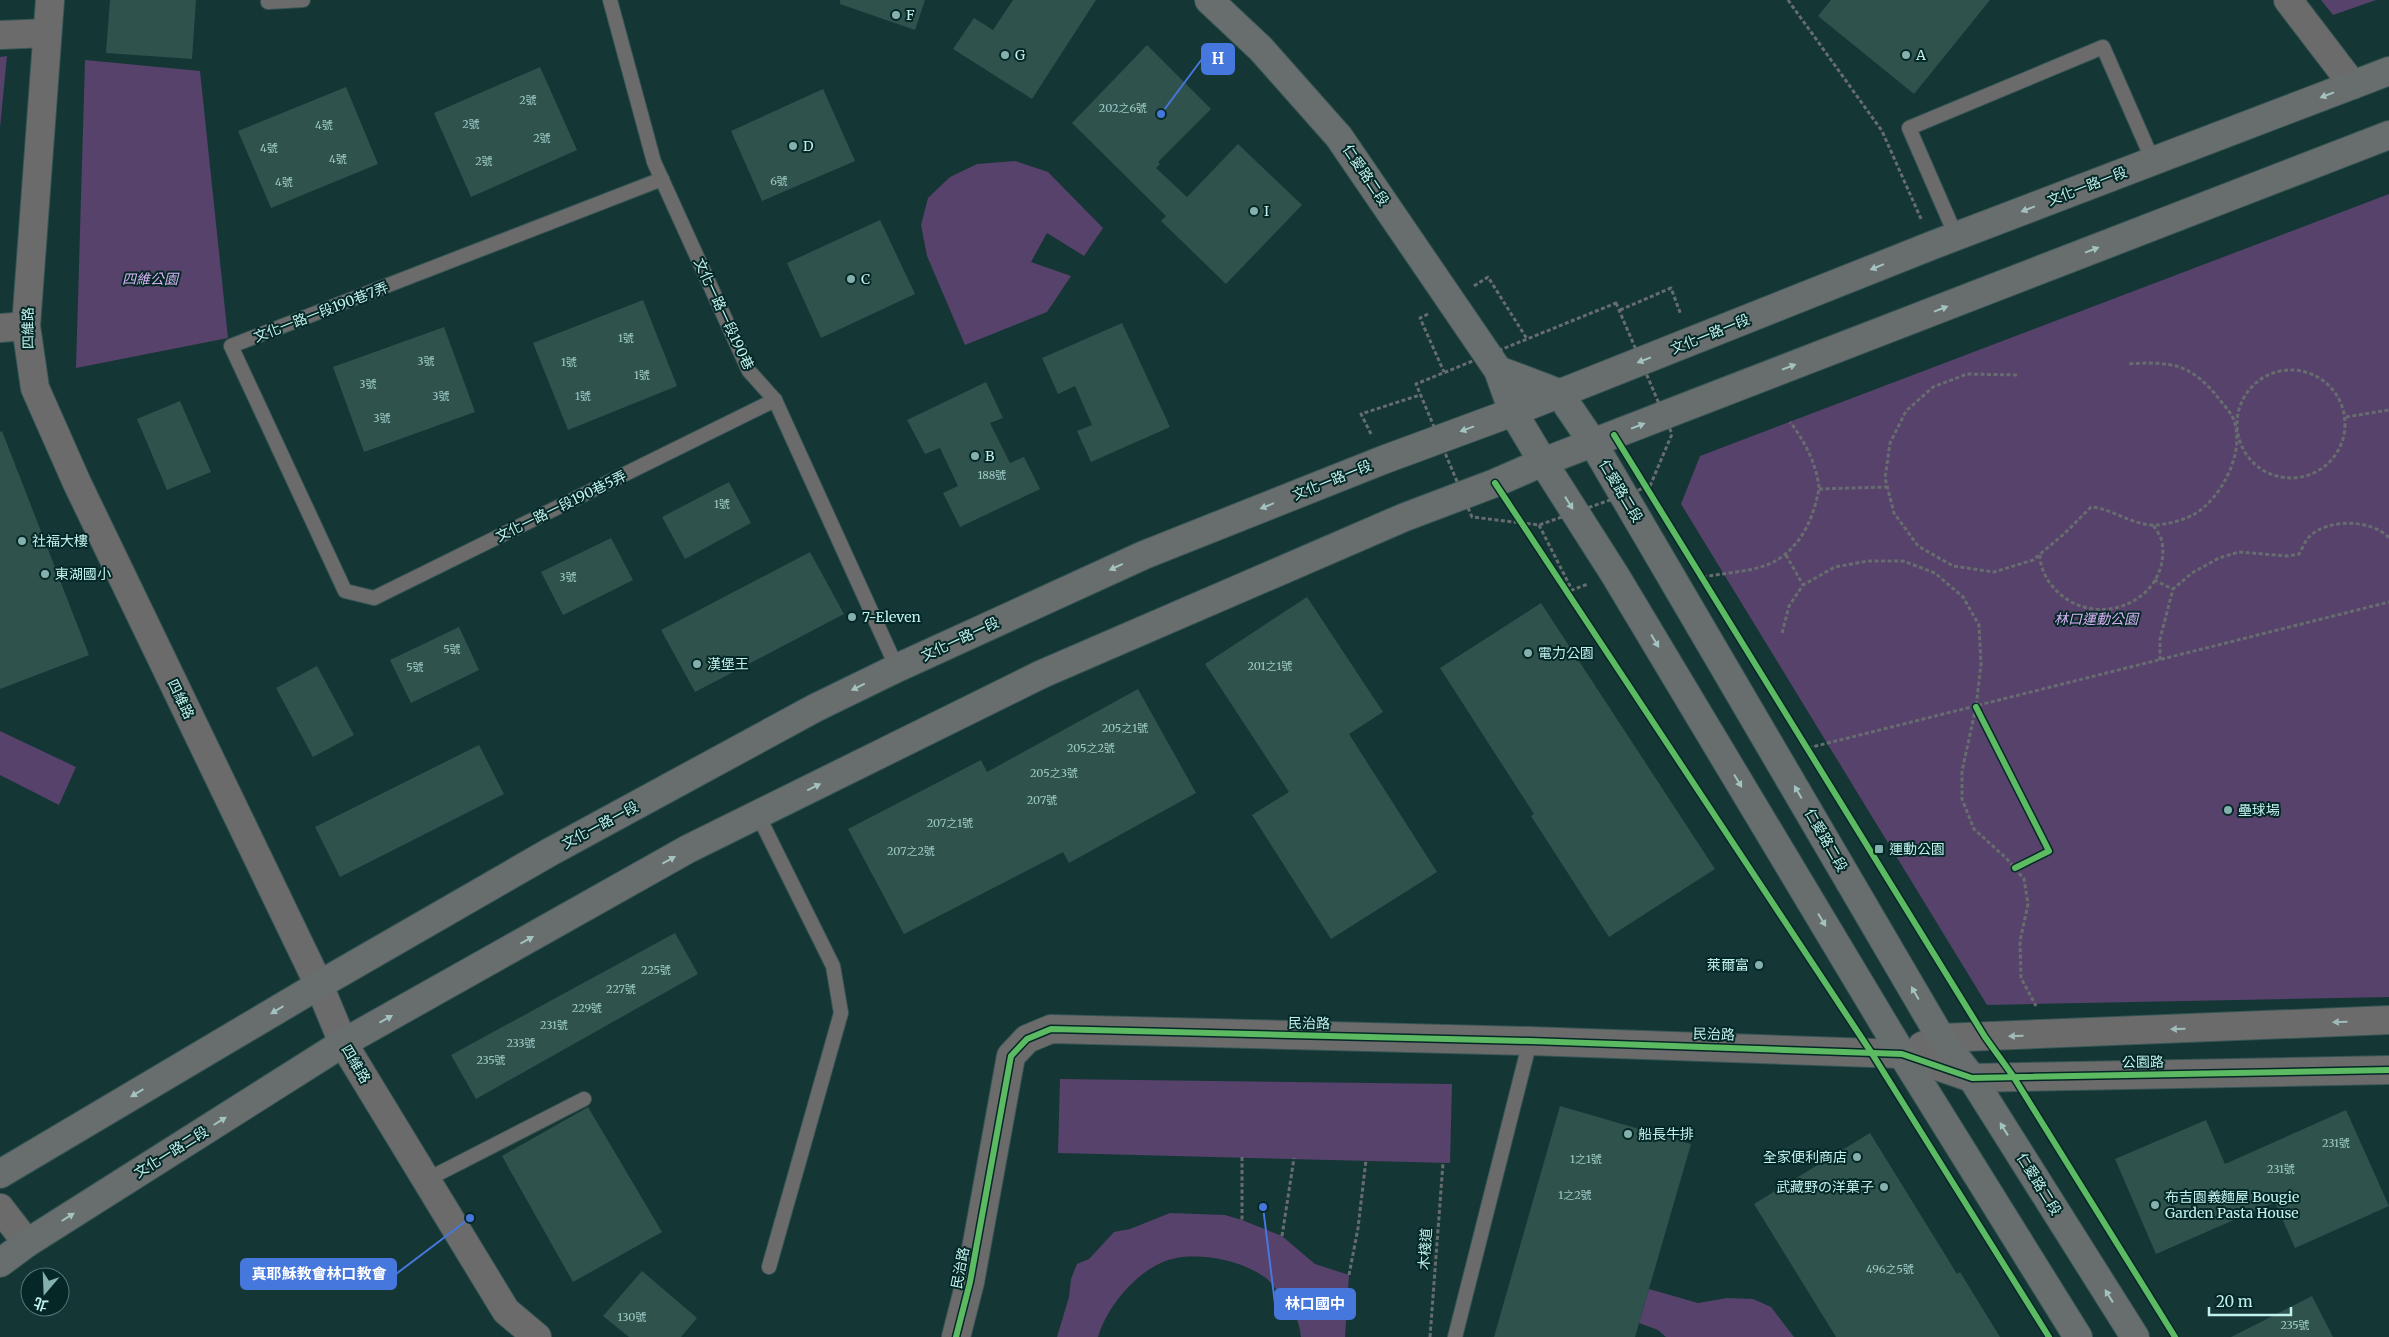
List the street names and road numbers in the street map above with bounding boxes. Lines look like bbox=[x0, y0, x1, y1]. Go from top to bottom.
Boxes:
street label: 仁愛路二段 bbox=[1339, 141, 1393, 209]
street label: 文化一路一段 bbox=[2045, 163, 2129, 209]
street label: 文化一路一段190巷 bbox=[690, 255, 758, 373]
street label: 文化一路一段190巷7弄 bbox=[251, 278, 391, 346]
street label: 四維路 bbox=[19, 307, 37, 349]
street label: 文化一路一段 bbox=[1668, 310, 1752, 358]
street label: 文化一路一段 bbox=[1290, 456, 1374, 504]
street label: 仁愛路二段 bbox=[1595, 456, 1647, 526]
street label: 文化一路一段190巷5弄 bbox=[493, 466, 629, 546]
street label: 文化一路一段 bbox=[918, 613, 1002, 665]
street label: 四維路 bbox=[164, 676, 198, 722]
street label: 文化一路一段 bbox=[559, 797, 641, 853]
street label: 仁愛路二段 bbox=[1801, 805, 1851, 875]
street label: 民治路 bbox=[1288, 1014, 1330, 1032]
street label: 民治路 bbox=[1693, 1024, 1735, 1044]
street label: 四維路 bbox=[337, 1041, 375, 1087]
street label: 公園路 bbox=[2122, 1053, 2164, 1071]
street label: 文化一路二段 bbox=[131, 1122, 211, 1182]
street label: 仁愛路二段 bbox=[2013, 1150, 2065, 1218]
street label: 木棧道 bbox=[1415, 1227, 1435, 1271]
street label: 民治路 bbox=[947, 1246, 973, 1290]

